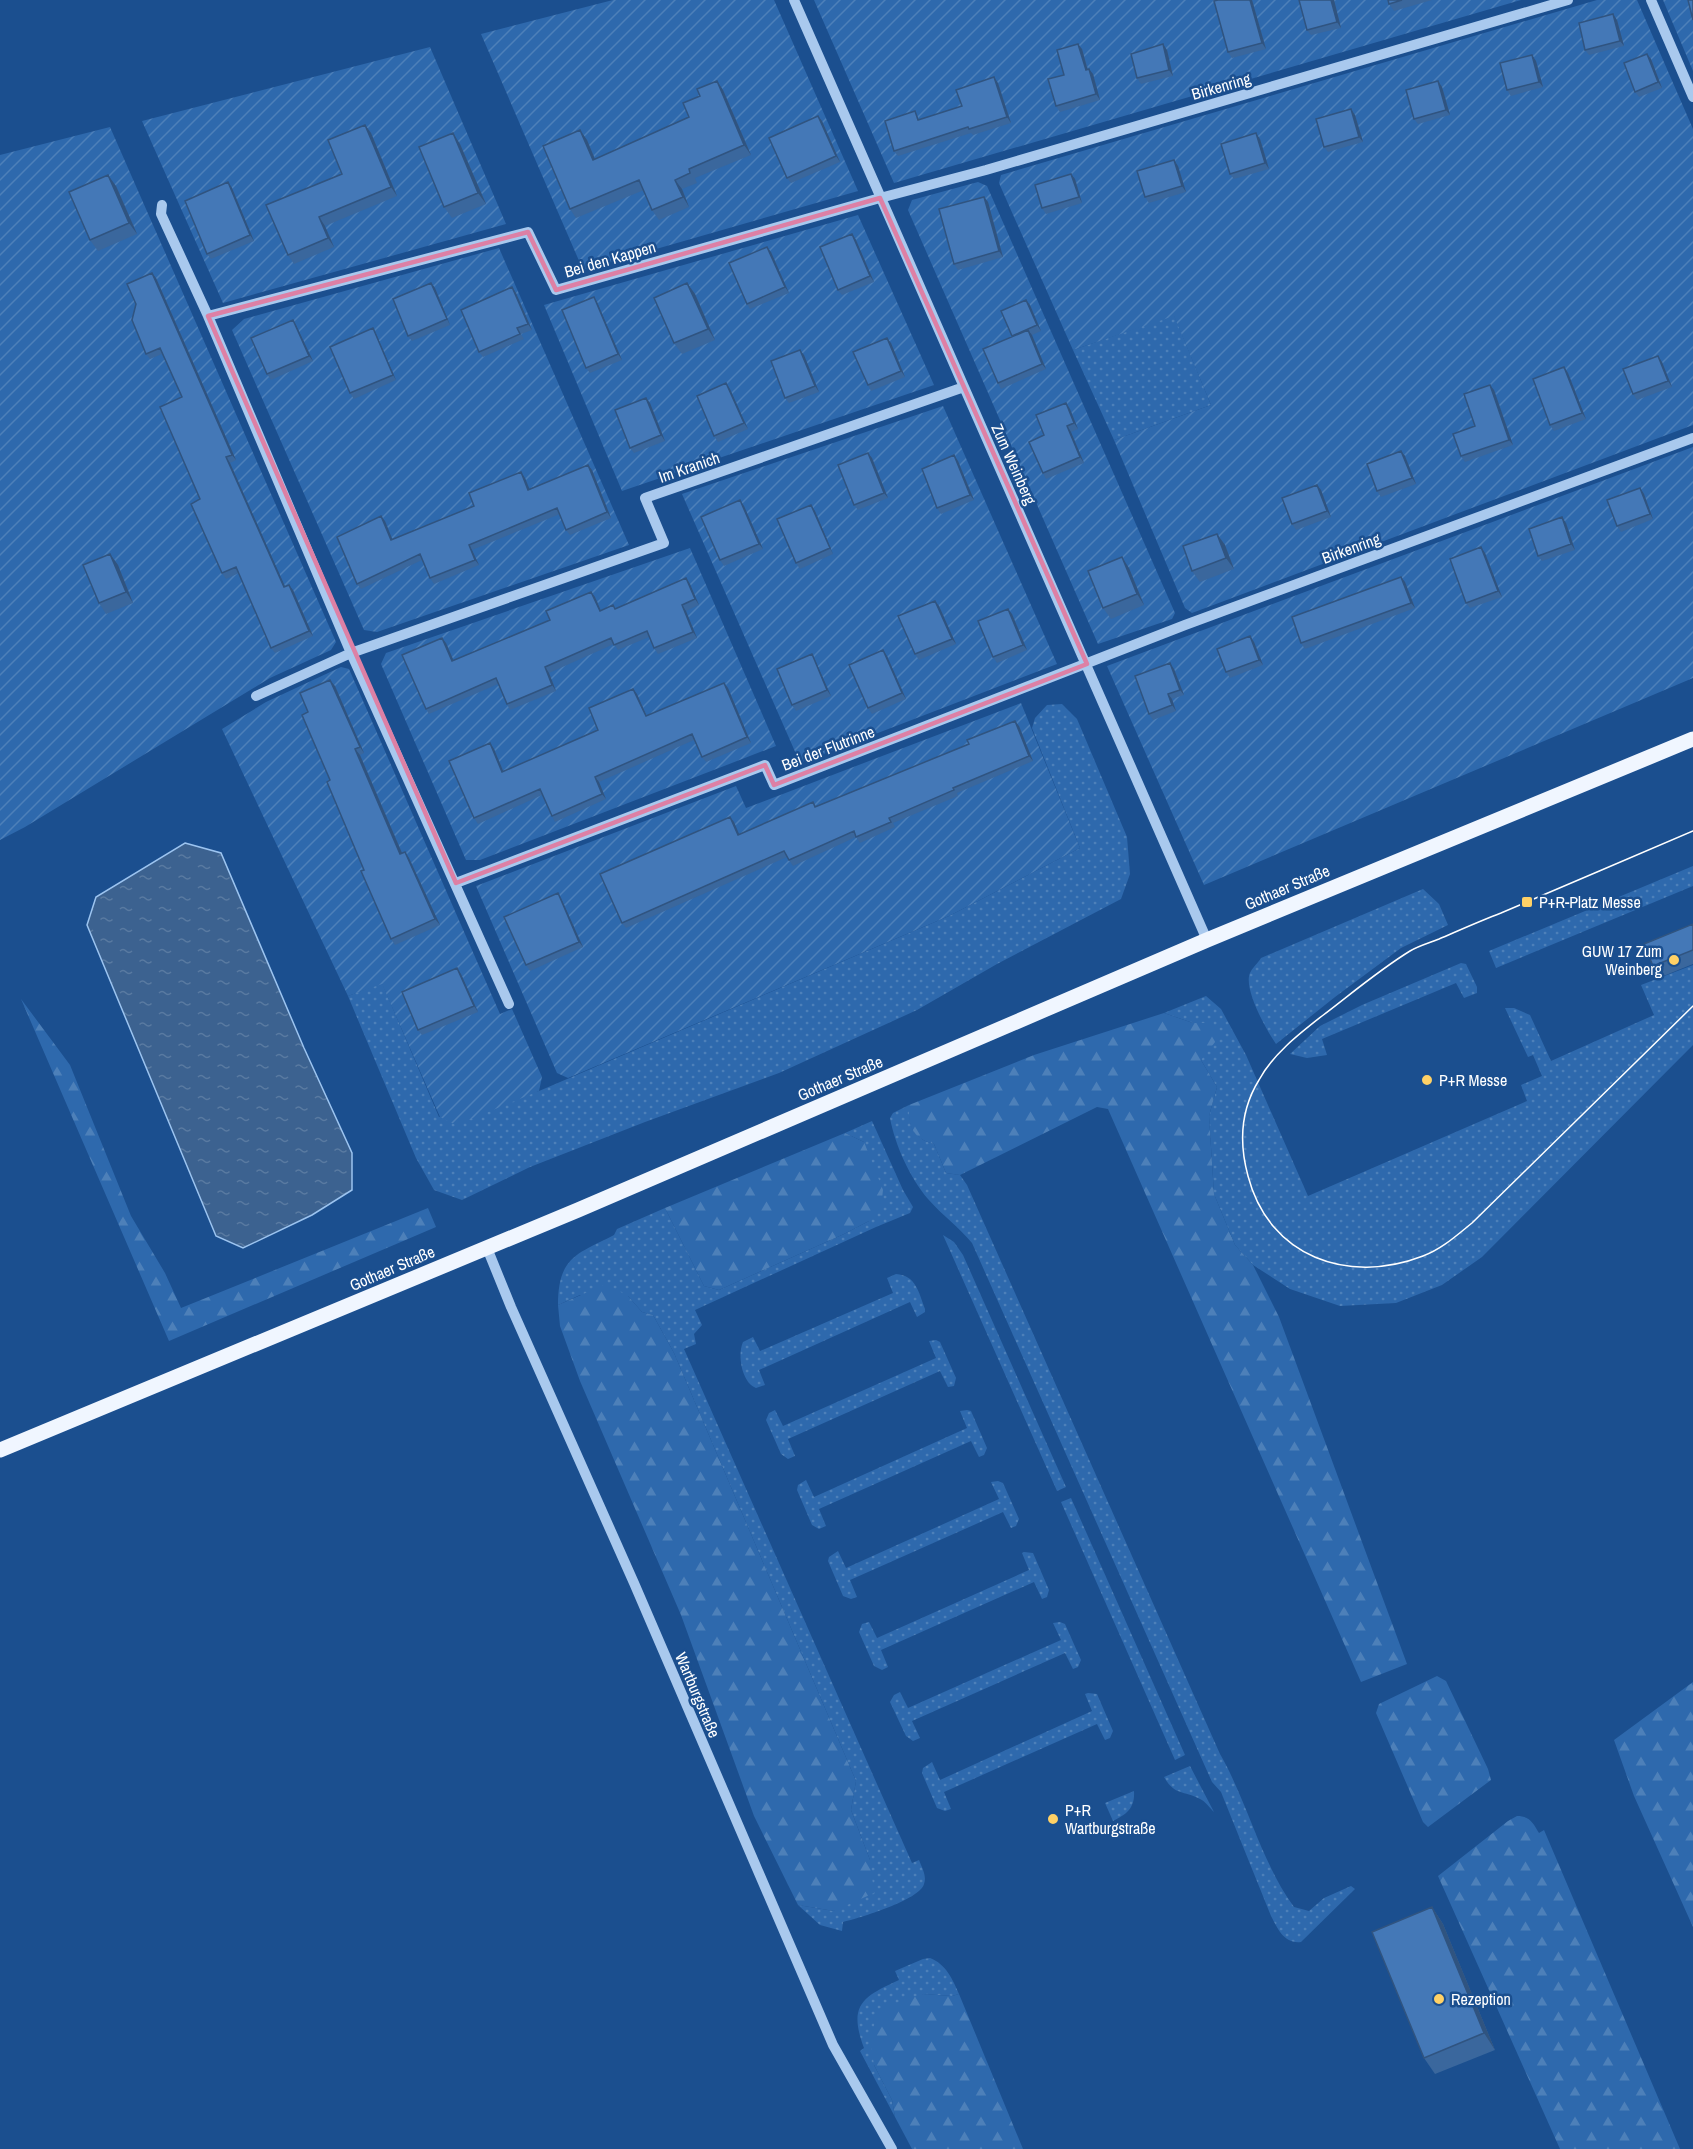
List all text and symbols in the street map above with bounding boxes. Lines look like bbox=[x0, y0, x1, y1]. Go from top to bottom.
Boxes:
street label: Birkenring bbox=[1189, 67, 1254, 105]
street label: Bei den Kappen bbox=[562, 235, 658, 283]
street label: Zum Weinberg bbox=[986, 420, 1042, 509]
street label: Im Kranich bbox=[655, 446, 723, 488]
street label: Birkenring bbox=[1319, 527, 1384, 569]
street label: Bei der Flutrinne bbox=[778, 720, 878, 776]
street label: Gothaer Straße bbox=[1241, 859, 1333, 915]
place label: P+R-Platz Messe bbox=[1539, 891, 1641, 913]
marker: P+R-Platz Messe bbox=[1520, 895, 1534, 909]
place label: GUW 17 Zum Weinberg bbox=[1582, 940, 1663, 980]
marker: GUW 17 Zum Weinberg bbox=[1667, 953, 1681, 967]
street label: Gothaer Straße bbox=[794, 1050, 886, 1106]
place label: P+R Messe bbox=[1439, 1069, 1507, 1091]
marker: P+R Messe bbox=[1420, 1073, 1434, 1087]
street label: Gothaer Straße bbox=[346, 1240, 438, 1296]
street label: Wartburgstraße bbox=[670, 1649, 726, 1741]
place label: P+R Wartburgstraße bbox=[1065, 1799, 1156, 1839]
marker: P+R Wartburgstraße bbox=[1046, 1812, 1060, 1826]
place label: Rezeption bbox=[1451, 1988, 1511, 2010]
marker: Rezeption bbox=[1432, 1992, 1446, 2006]

